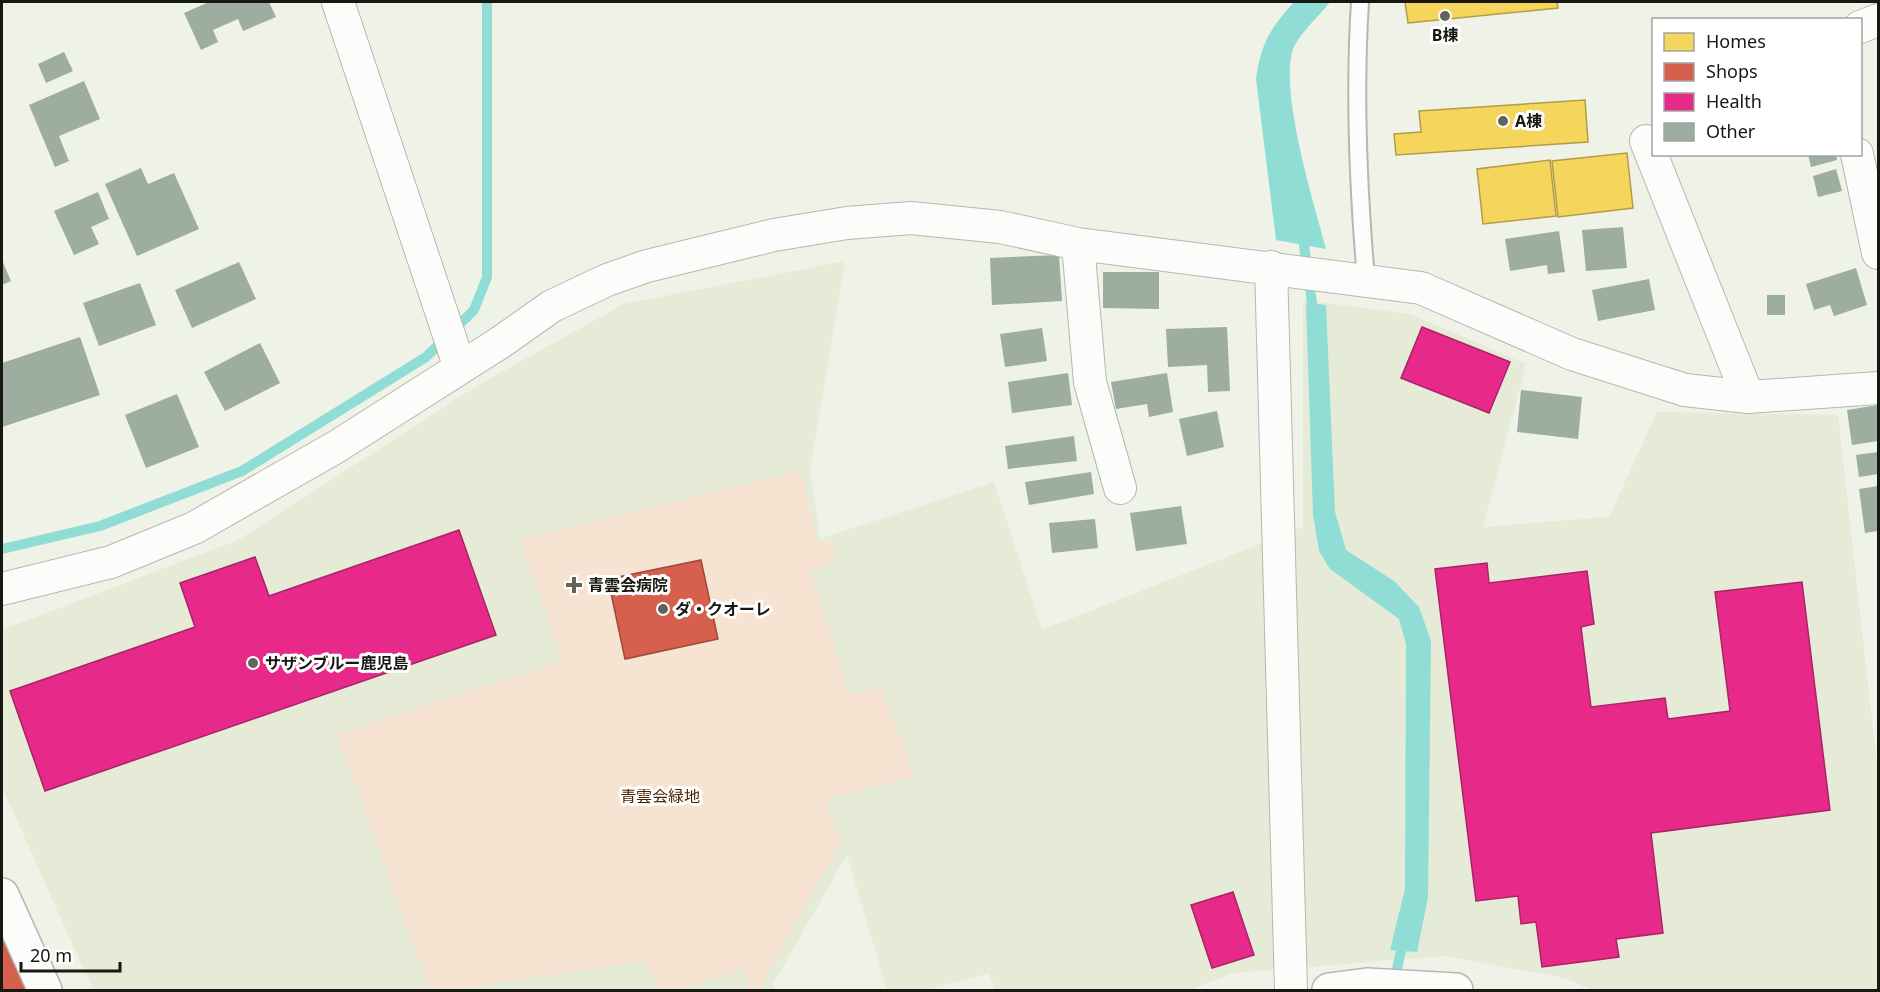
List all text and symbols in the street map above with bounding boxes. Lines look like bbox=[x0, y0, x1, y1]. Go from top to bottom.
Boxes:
marker: B棟 bbox=[1438, 9, 1452, 23]
legend bbox=[1652, 18, 1862, 156]
place label: B棟 bbox=[1432, 24, 1458, 46]
text: Homes bbox=[1706, 29, 1766, 53]
text: Shops bbox=[1706, 59, 1758, 83]
text: Health bbox=[1706, 89, 1762, 113]
place label: A棟 bbox=[1515, 110, 1542, 132]
marker: A棟 bbox=[1496, 114, 1510, 128]
text: Other bbox=[1706, 119, 1756, 143]
place label: 青雲会病院 bbox=[588, 574, 668, 596]
marker: 青雲会病院 bbox=[565, 576, 583, 594]
place label: ダ・クオーレ bbox=[675, 598, 771, 620]
marker: ダ・クオーレ bbox=[656, 602, 670, 616]
place label: サザンブルー鹿児島 bbox=[265, 652, 409, 674]
marker: サザンブルー鹿児島 bbox=[246, 656, 260, 670]
park label: 青雲会緑地 bbox=[620, 785, 700, 807]
scale bar bbox=[21, 935, 120, 973]
text: 20 m bbox=[30, 943, 72, 967]

